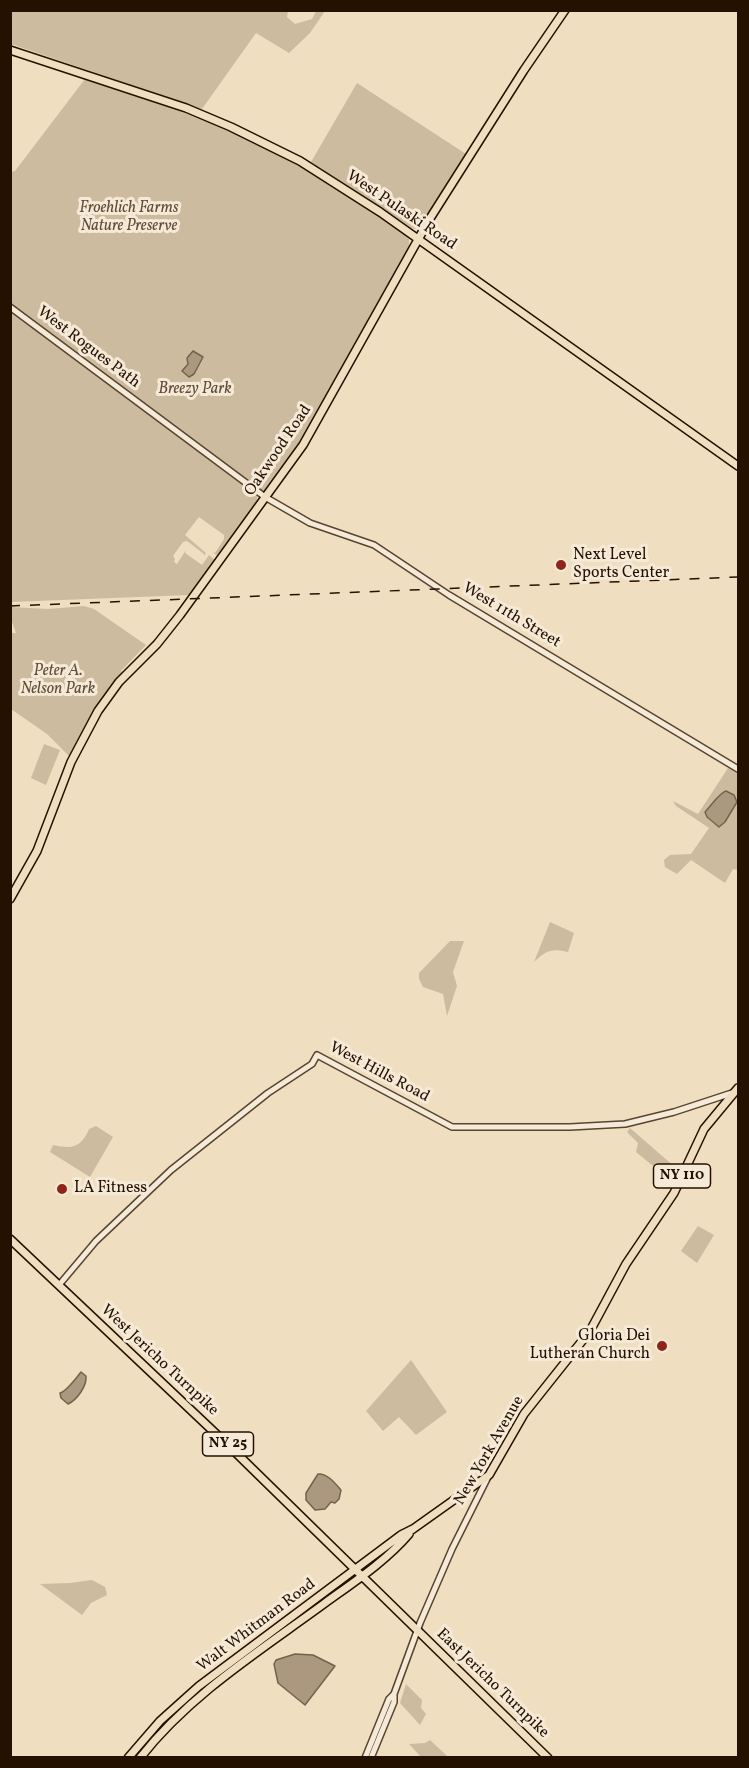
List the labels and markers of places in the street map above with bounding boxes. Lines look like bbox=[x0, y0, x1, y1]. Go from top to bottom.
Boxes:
place label: Next Level Sports Center bbox=[573, 546, 669, 584]
marker: Next Level Sports Center bbox=[554, 558, 568, 572]
place label: LA Fitness bbox=[74, 1179, 147, 1199]
marker: LA Fitness bbox=[55, 1182, 69, 1196]
place label: Gloria Dei Lutheran Church bbox=[530, 1327, 650, 1365]
marker: Gloria Dei Lutheran Church bbox=[655, 1339, 669, 1353]

